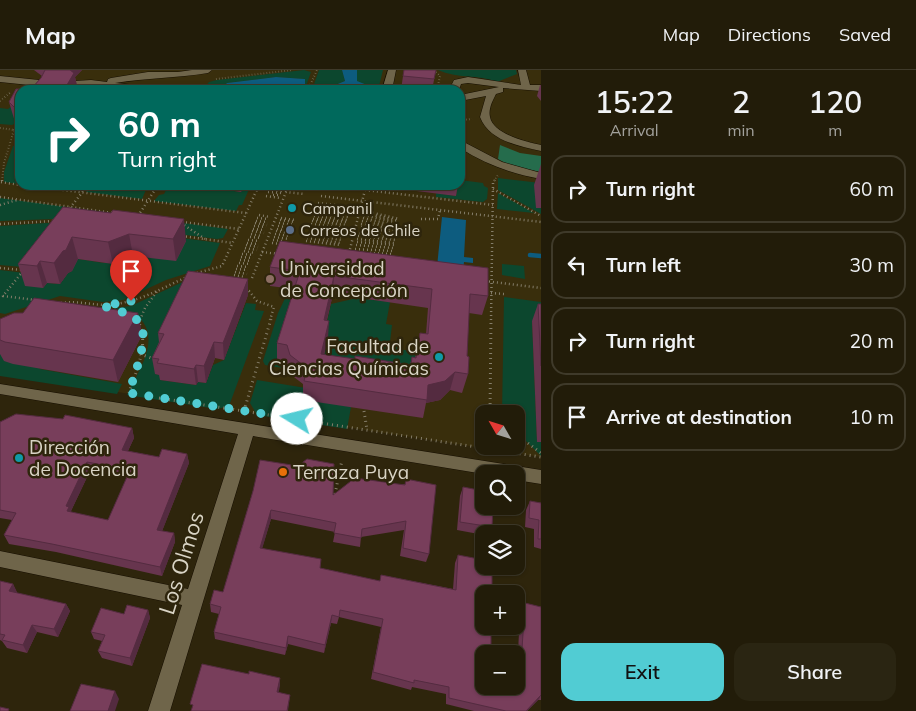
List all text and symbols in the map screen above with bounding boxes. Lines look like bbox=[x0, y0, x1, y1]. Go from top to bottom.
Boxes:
text: Map bbox=[25, 20, 76, 50]
text: Map bbox=[663, 23, 700, 46]
text: Directions bbox=[728, 23, 811, 46]
text: Saved bbox=[839, 23, 891, 46]
text: 15:22 bbox=[595, 83, 674, 121]
text: 2 bbox=[732, 83, 750, 121]
text: 120 bbox=[808, 83, 862, 121]
text: 60 m bbox=[118, 102, 201, 146]
icon: right bbox=[35, 105, 100, 170]
text: Arrival bbox=[610, 120, 659, 140]
text: min bbox=[727, 120, 755, 140]
text: m bbox=[828, 120, 842, 140]
text: Turn right bbox=[118, 145, 216, 173]
icon: right bbox=[563, 175, 591, 203]
text: Turn right bbox=[606, 177, 695, 201]
text: 60 m bbox=[850, 177, 894, 201]
place label: Campanil bbox=[302, 198, 373, 218]
marker: Campanil bbox=[286, 202, 298, 214]
place label: Correos de Chile bbox=[300, 220, 420, 240]
marker: Correos de Chile bbox=[284, 224, 296, 236]
pin bbox=[110, 250, 152, 301]
icon: left bbox=[563, 251, 591, 279]
text: Turn left bbox=[606, 253, 681, 277]
text: 30 m bbox=[850, 253, 894, 277]
place label: Universidad de Concepción bbox=[280, 256, 408, 302]
icon: arrive bbox=[117, 257, 145, 285]
marker: Universidad de Concepción bbox=[264, 273, 276, 285]
icon: right bbox=[563, 327, 591, 355]
text: Turn right bbox=[606, 329, 695, 353]
text: 20 m bbox=[850, 329, 894, 353]
place label: Facultad de Ciencias Químicas bbox=[269, 334, 429, 380]
marker: Facultad de Ciencias Químicas bbox=[433, 351, 445, 363]
position arrow bbox=[270, 392, 322, 444]
icon: arrive bbox=[563, 403, 591, 431]
north arrow bbox=[475, 405, 525, 455]
map controls bbox=[475, 405, 525, 695]
text: Arrive at destination bbox=[606, 405, 792, 429]
text: 10 m bbox=[850, 405, 894, 429]
place label: Dirección de Docencia bbox=[29, 435, 137, 481]
marker: Dirección de Docencia bbox=[13, 452, 25, 464]
place label: Terraza Puya bbox=[293, 460, 409, 484]
button: search bbox=[475, 465, 525, 515]
marker: Terraza Puya bbox=[277, 466, 289, 478]
street label: Los Olmos bbox=[152, 508, 210, 618]
button: layers bbox=[475, 525, 525, 575]
button: + bbox=[475, 585, 525, 635]
button: Exit bbox=[561, 643, 724, 701]
button: Share bbox=[734, 643, 896, 701]
button: − bbox=[475, 645, 525, 695]

